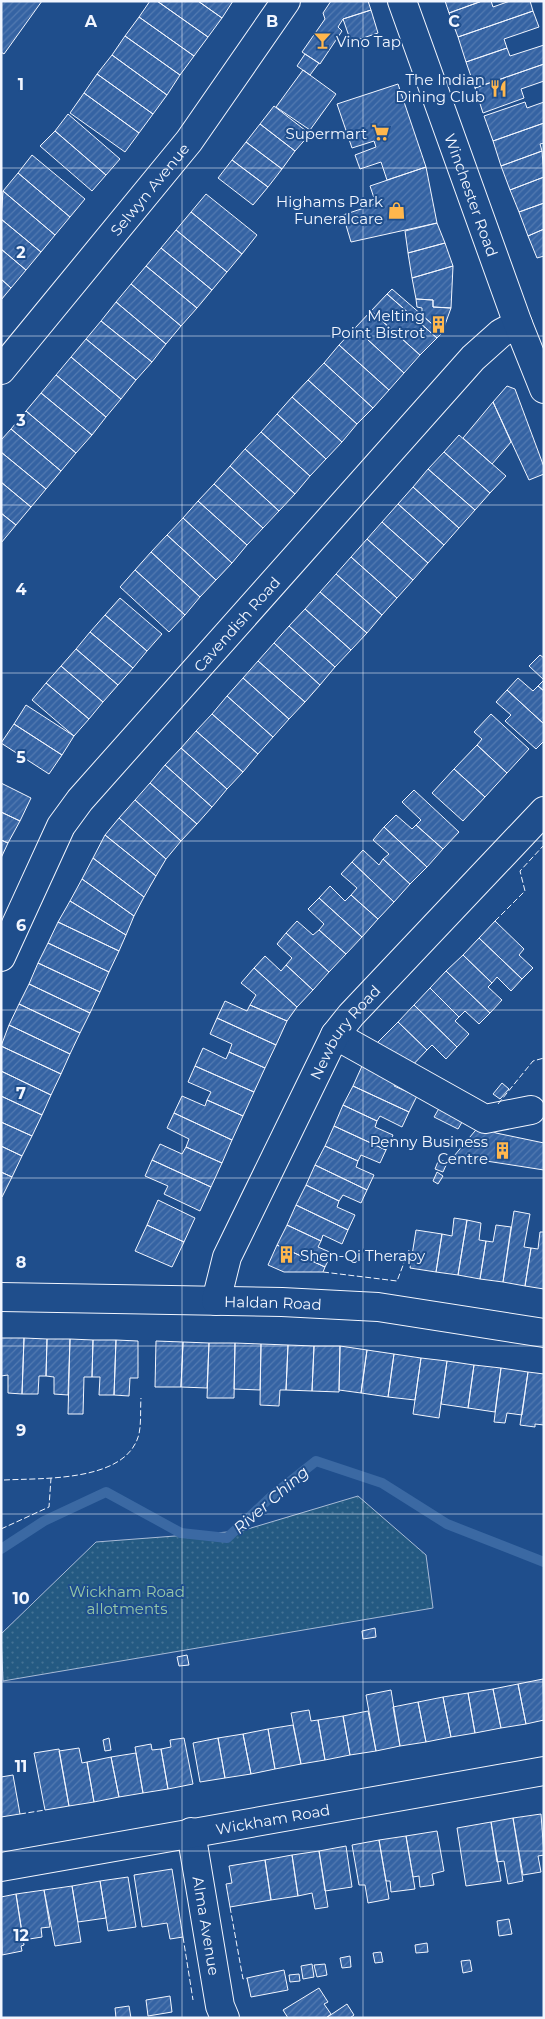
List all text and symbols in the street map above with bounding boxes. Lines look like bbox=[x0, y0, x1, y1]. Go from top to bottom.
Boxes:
text: A bbox=[84, 12, 98, 31]
text: B bbox=[266, 12, 278, 31]
text: C bbox=[448, 12, 460, 31]
bar icon: Vino Tap bbox=[312, 31, 332, 51]
place label: Vino Tap bbox=[336, 32, 401, 51]
place label: The Indian Dining Club bbox=[395, 70, 485, 106]
text: 1 bbox=[18, 75, 24, 94]
restaurant icon: The Indian Dining Club bbox=[489, 78, 509, 98]
supermarket icon: Supermart bbox=[371, 123, 391, 143]
place label: Supermart bbox=[285, 124, 367, 143]
street label: Winchester Road bbox=[441, 131, 502, 259]
street label: Selwyn Avenue bbox=[106, 139, 193, 239]
place label: Highams Park Funeralcare bbox=[276, 192, 383, 228]
shop icon: Highams Park Funeralcare bbox=[387, 200, 407, 220]
text: 2 bbox=[16, 243, 26, 262]
place label: Melting Point Bistrot bbox=[331, 306, 425, 342]
building icon: Melting Point Bistrot bbox=[429, 314, 449, 334]
text: 3 bbox=[15, 411, 26, 430]
street label: Cavendish Road bbox=[189, 572, 284, 675]
text: 4 bbox=[15, 580, 27, 599]
text: 5 bbox=[16, 748, 26, 767]
text: 6 bbox=[16, 916, 26, 935]
street label: Newbury Road bbox=[305, 981, 384, 1082]
text: 7 bbox=[16, 1084, 26, 1103]
place label: Penny Business Centre bbox=[370, 1132, 488, 1168]
building icon: Penny Business Centre bbox=[492, 1140, 512, 1160]
building icon: Shen-Qi Therapy bbox=[276, 1245, 296, 1265]
place label: Shen-Qi Therapy bbox=[300, 1246, 426, 1265]
text: 8 bbox=[16, 1253, 26, 1272]
street label: Haldan Road bbox=[224, 1291, 322, 1314]
text: 9 bbox=[16, 1421, 26, 1440]
water label: River Ching bbox=[230, 1462, 312, 1538]
park label: Wickham Road allotments bbox=[69, 1582, 185, 1618]
text: 10 bbox=[12, 1589, 30, 1608]
text: 11 bbox=[15, 1757, 27, 1776]
street label: Wickham Road bbox=[214, 1800, 331, 1838]
street label: Alma Avenue bbox=[189, 1875, 224, 1977]
text: 12 bbox=[13, 1926, 29, 1945]

